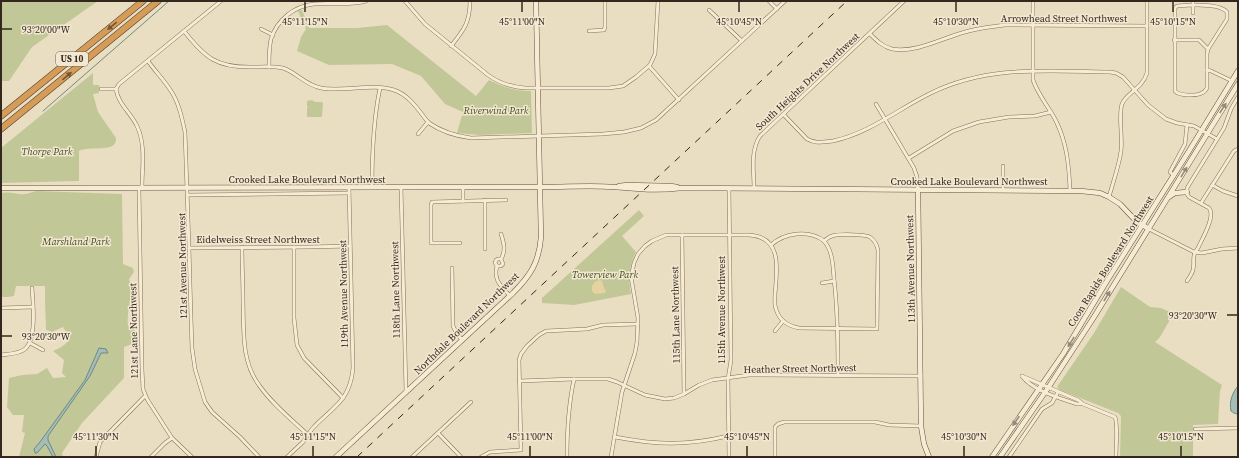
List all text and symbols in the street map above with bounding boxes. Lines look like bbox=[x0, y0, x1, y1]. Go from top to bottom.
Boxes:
street label: Arrowhead Street Northwest bbox=[1001, 12, 1128, 25]
text: 45°11'15"N bbox=[282, 15, 328, 28]
text: 45°11'00"N bbox=[499, 15, 545, 28]
text: 45°10'45"N bbox=[716, 15, 762, 28]
text: 45°10'30"N bbox=[933, 15, 979, 28]
text: 45°10'15"N bbox=[1150, 15, 1196, 28]
one-way arrow bbox=[107, 21, 118, 30]
text: 93°20'00"W bbox=[22, 23, 71, 36]
street label: South Heights Drive Northwest bbox=[753, 29, 863, 133]
road number: US 10 bbox=[56, 52, 88, 66]
one-way arrow bbox=[61, 71, 72, 80]
one-way arrow bbox=[1219, 102, 1226, 114]
park label: Riverwind Park bbox=[463, 104, 529, 117]
park label: Thorpe Park bbox=[22, 145, 73, 158]
one-way arrow bbox=[1180, 166, 1187, 178]
street label: Crooked Lake Boulevard Northwest bbox=[228, 173, 386, 186]
street label: Crooked Lake Boulevard Northwest bbox=[890, 175, 1048, 188]
street label: Coon Rapids Boulevard Northwest bbox=[1065, 193, 1157, 329]
street label: 121st Avenue Northwest bbox=[175, 212, 190, 319]
street label: 113th Avenue Northwest bbox=[903, 214, 918, 323]
street label: Eidelweiss Street Northwest bbox=[196, 233, 320, 246]
park label: Marshland Park bbox=[41, 235, 110, 248]
street label: 119th Avenue Northwest bbox=[336, 239, 351, 348]
street label: 118th Lane Northwest bbox=[388, 240, 403, 339]
street label: 115th Avenue Northwest bbox=[715, 255, 728, 364]
street label: 115th Lane Northwest bbox=[668, 265, 683, 364]
park label: Towerview Park bbox=[572, 268, 638, 281]
street label: Northdale Boulevard Northwest bbox=[411, 269, 522, 377]
street label: 121st Lane Northwest bbox=[126, 282, 141, 379]
one-way arrow bbox=[1103, 291, 1111, 301]
text: 93°20'30"W bbox=[1169, 309, 1218, 322]
text: 93°20'30"W bbox=[22, 330, 71, 343]
one-way arrow bbox=[1067, 336, 1074, 348]
street label: Heather Street Northwest bbox=[743, 361, 857, 376]
one-way arrow bbox=[1012, 416, 1020, 427]
text: 45°11'30"N bbox=[73, 430, 119, 443]
text: 45°11'15"N bbox=[290, 430, 336, 443]
text: 45°11'00"N bbox=[507, 430, 553, 443]
text: 45°10'45"N bbox=[724, 430, 770, 443]
text: 45°10'30"N bbox=[941, 430, 987, 443]
text: 45°10'15"N bbox=[1158, 430, 1204, 443]

